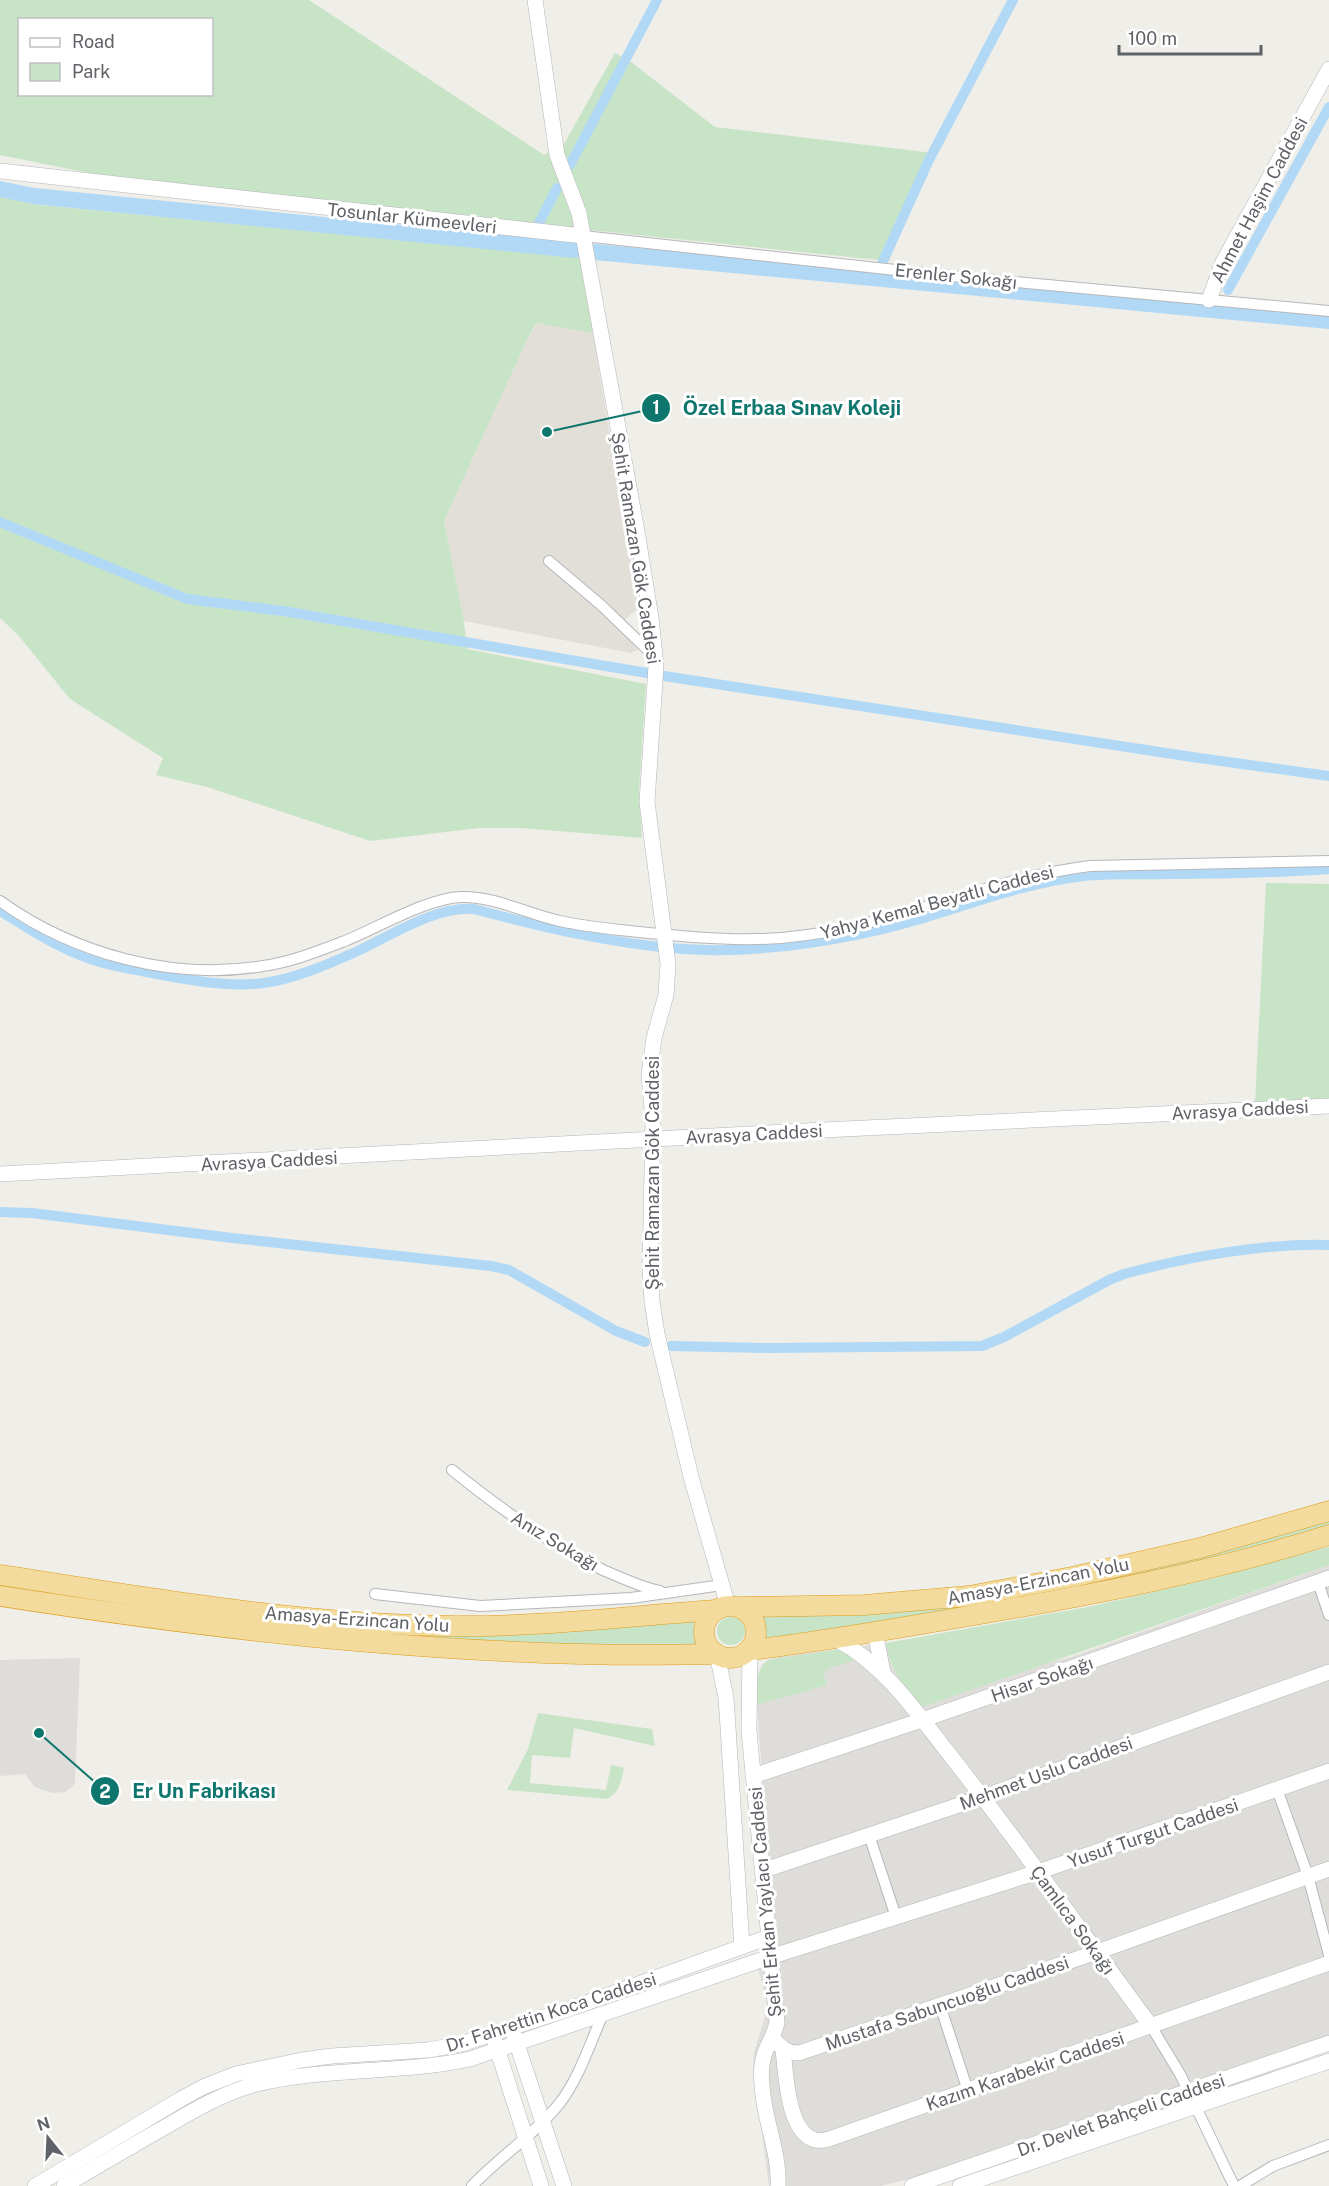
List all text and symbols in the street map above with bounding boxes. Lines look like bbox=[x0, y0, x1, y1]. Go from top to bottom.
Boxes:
legend bbox=[18, 18, 213, 96]
scale bar bbox=[1119, 18, 1262, 56]
text: 100 m bbox=[1128, 28, 1177, 49]
text: Road bbox=[72, 31, 115, 52]
text: Park bbox=[72, 61, 110, 82]
street label: Ahmet Haşim Caddesi bbox=[1206, 114, 1312, 286]
street label: Tosunlar Kümeevleri bbox=[326, 199, 498, 237]
street label: Erenler Sokağı bbox=[894, 259, 1018, 293]
callout: Özel Erbaa Sınav Koleji bbox=[641, 389, 913, 427]
text: Özel Erbaa Sınav Koleji bbox=[683, 395, 901, 420]
text: 1 bbox=[652, 397, 660, 418]
street label: Şehit Ramazan Gök Caddesi bbox=[607, 431, 665, 665]
street label: Yahya Kemal Beyatlı Caddesi bbox=[818, 861, 1056, 943]
street label: Şehit Ramazan Gök Caddesi bbox=[642, 1056, 663, 1290]
street label: Avrasya Caddesi bbox=[1171, 1096, 1309, 1124]
street label: Avrasya Caddesi bbox=[685, 1120, 823, 1148]
street label: Avrasya Caddesi bbox=[200, 1147, 338, 1175]
street label: Anız Sokağı bbox=[508, 1507, 602, 1575]
street label: Amasya-Erzincan Yolu bbox=[945, 1553, 1131, 1609]
street label: Amasya-Erzincan Yolu bbox=[264, 1602, 450, 1636]
street label: Hisar Sokağı bbox=[988, 1652, 1096, 1706]
street label: Mehmet Uslu Caddesi bbox=[957, 1732, 1135, 1814]
callout: Er Un Fabrikası bbox=[90, 1772, 288, 1810]
text: Er Un Fabrikası bbox=[132, 1779, 276, 1803]
text: 2 bbox=[99, 1781, 111, 1802]
street label: Şehit Erkan Yaylacı Caddesi bbox=[744, 1786, 786, 2018]
street label: Yusuf Turgut Caddesi bbox=[1065, 1794, 1241, 1872]
street label: Çamlıca Sokağı bbox=[1027, 1862, 1119, 1978]
street label: Mustafa Sabuncuoğlu Caddesi bbox=[823, 1951, 1071, 2055]
street label: Dr. Fahrettin Koca Caddesi bbox=[443, 1968, 659, 2056]
street label: Kazım Karabekir Caddesi bbox=[923, 2027, 1127, 2115]
street label: Dr. Devlet Bahçeli Caddesi bbox=[1014, 2070, 1228, 2160]
north arrow bbox=[18, 2108, 78, 2168]
text: N bbox=[35, 2113, 52, 2135]

